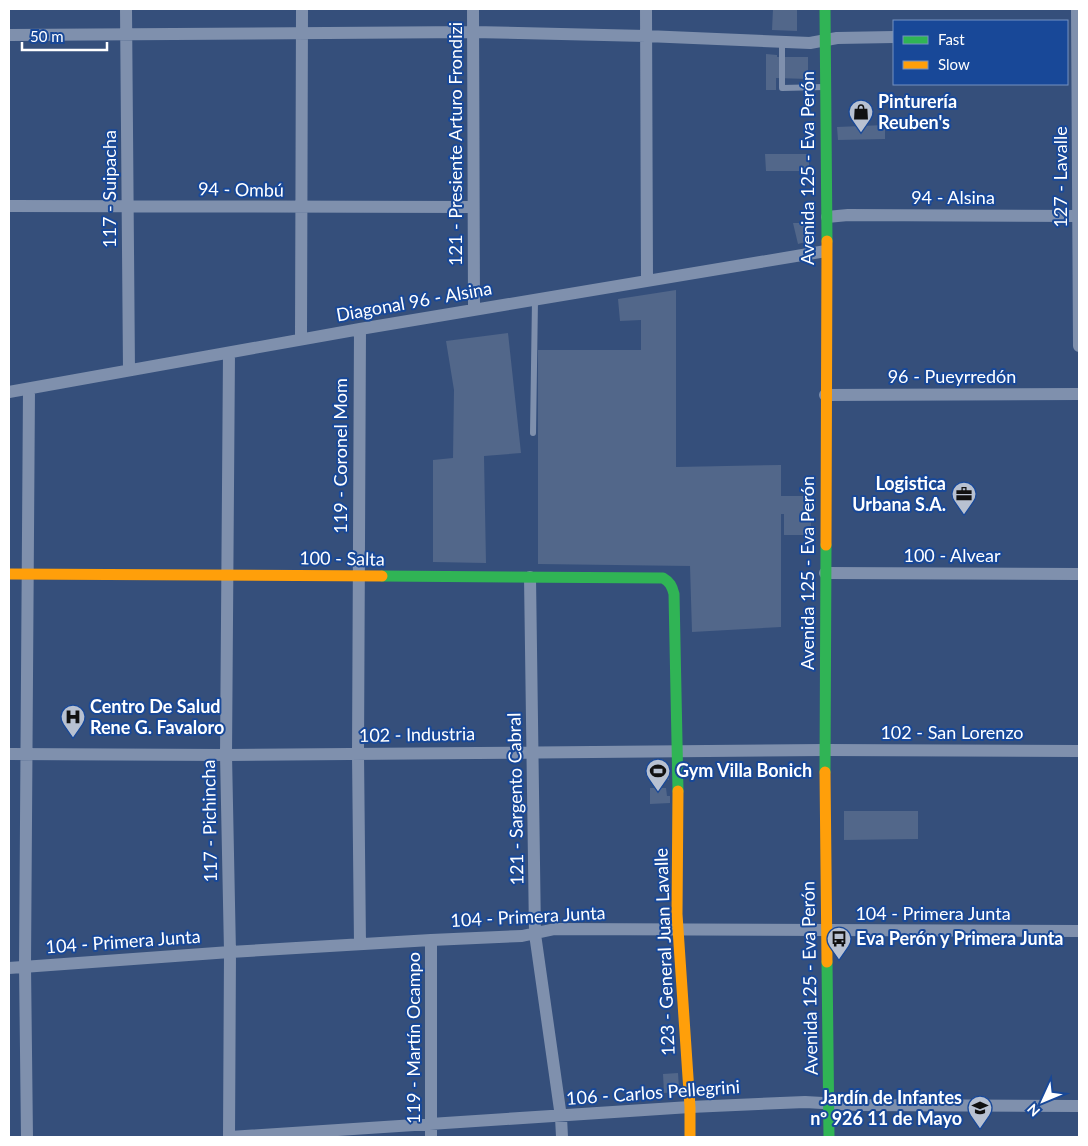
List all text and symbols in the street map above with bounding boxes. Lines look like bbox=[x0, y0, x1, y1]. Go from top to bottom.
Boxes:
scale bar bbox=[22, 20, 108, 52]
legend bbox=[893, 20, 1068, 85]
street label: 121 - Presiente Arturo Frondizi bbox=[444, 22, 466, 266]
text: 50 m bbox=[30, 27, 64, 45]
text: Fast bbox=[938, 30, 965, 48]
text: Slow bbox=[938, 55, 970, 73]
street label: Avenida 125 - Eva Perón bbox=[796, 71, 818, 265]
place label: Pinturería Reuben's bbox=[878, 90, 957, 133]
shop icon: Pinturería Reuben's bbox=[848, 99, 874, 133]
street label: 127 - Lavalle bbox=[1049, 126, 1071, 228]
street label: 117 - Suipacha bbox=[98, 130, 120, 248]
street label: 94 - Ombú bbox=[198, 177, 284, 201]
street label: 94 - Alsina bbox=[911, 186, 995, 208]
street label: Diagonal 96 - Alsina bbox=[334, 276, 493, 326]
street label: 96 - Pueyrredón bbox=[888, 365, 1016, 387]
street label: 119 - Coronel Mom bbox=[329, 378, 351, 534]
place label: Logistica Urbana S.A. bbox=[852, 472, 946, 515]
street label: Avenida 125 - Eva Perón bbox=[796, 476, 818, 670]
office icon: Logistica Urbana S.A. bbox=[951, 481, 977, 515]
street label: 100 - Alvear bbox=[903, 544, 1001, 566]
street label: 100 - Salta bbox=[299, 546, 385, 570]
place label: Centro De Salud Rene G. Favaloro bbox=[90, 695, 224, 738]
hospital icon: Centro De Salud Rene G. Favaloro bbox=[60, 704, 86, 738]
street label: 121 - Sargento Cabral bbox=[502, 713, 528, 886]
street label: 102 - San Lorenzo bbox=[880, 721, 1024, 743]
street label: 102 - Industria bbox=[359, 722, 475, 746]
sports icon: Gym Villa Bonich bbox=[645, 758, 671, 792]
street label: 117 - Pichincha bbox=[197, 759, 221, 883]
place label: Gym Villa Bonich bbox=[676, 759, 812, 781]
street label: 123 - General Juan Lavalle bbox=[649, 848, 679, 1056]
street label: Avenida 125 - Eva Perón bbox=[796, 881, 822, 1075]
street label: 104 - Primera Junta bbox=[450, 901, 606, 931]
street label: 104 - Primera Junta bbox=[855, 902, 1011, 924]
street label: 104 - Primera Junta bbox=[45, 925, 201, 957]
bus stop icon: Eva Perón y Primera Junta bbox=[826, 926, 852, 960]
place label: Eva Perón y Primera Junta bbox=[856, 927, 1064, 949]
street label: 119 - Martín Ocampo bbox=[402, 952, 424, 1124]
street label: 106 - Carlos Pellegrini bbox=[565, 1075, 741, 1109]
north arrow bbox=[1018, 1076, 1068, 1126]
place label: Jardín de Infantes nº 926 11 de Mayo bbox=[810, 1086, 962, 1129]
school or university icon: Jardín de Infantes nº 926 11 de Mayo bbox=[967, 1095, 993, 1129]
text: N bbox=[1023, 1101, 1043, 1120]

